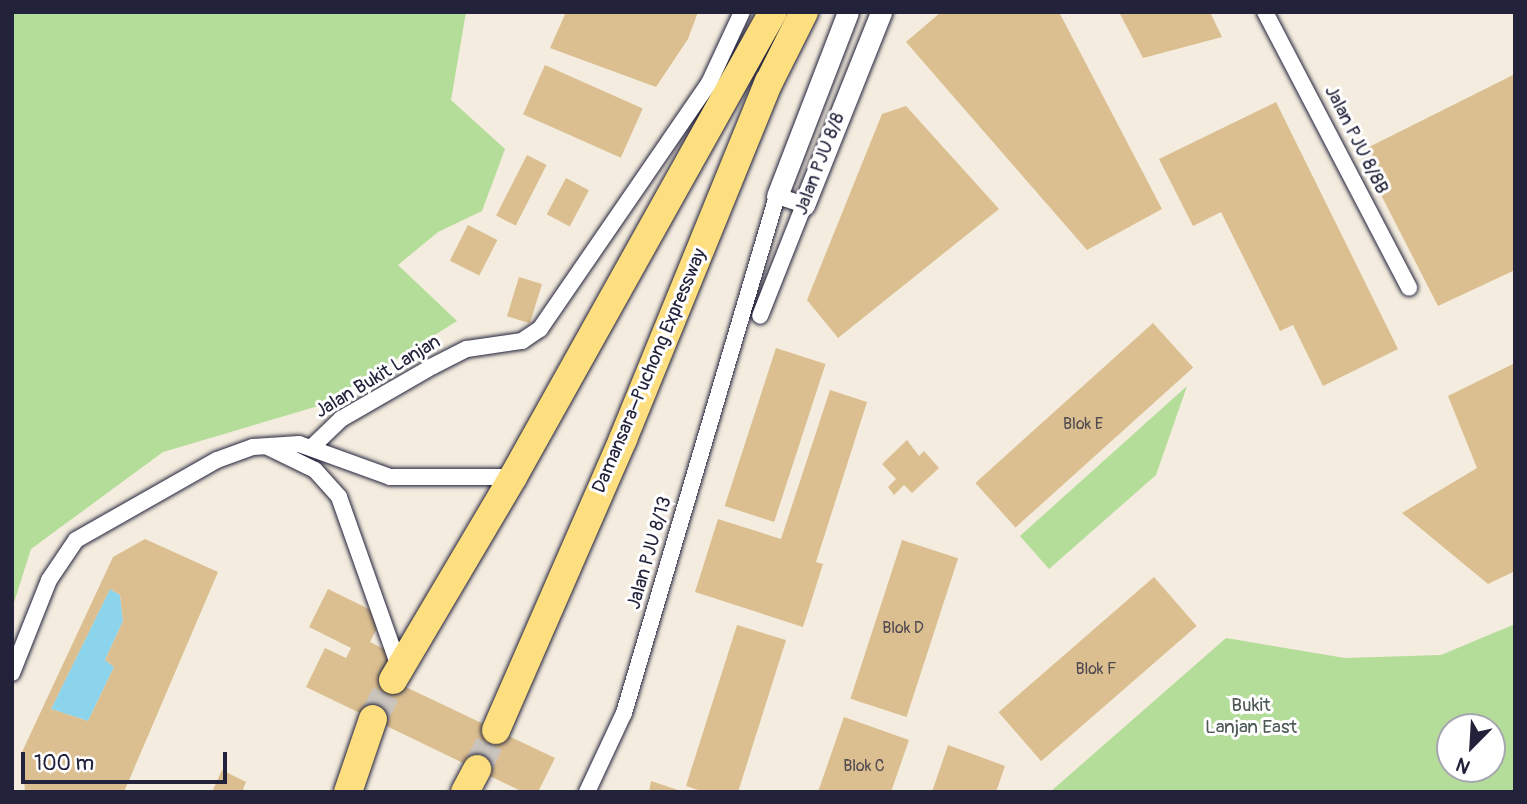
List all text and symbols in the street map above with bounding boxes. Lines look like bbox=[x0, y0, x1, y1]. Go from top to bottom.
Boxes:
street label: Jalan PJU 8/8B bbox=[1319, 82, 1393, 198]
street label: Jalan PJU 8/8 bbox=[790, 110, 850, 218]
street label: Damansara–Puchong Expressway bbox=[588, 245, 712, 497]
street label: Jalan Bukit Lanjan bbox=[311, 331, 445, 423]
house number: Blok E bbox=[1063, 414, 1103, 434]
street label: Jalan PJU 8/13 bbox=[623, 494, 677, 612]
house number: Blok D bbox=[882, 618, 924, 638]
house number: Blok F bbox=[1075, 659, 1117, 679]
park label: Bukit Lanjan East bbox=[1205, 695, 1297, 739]
north arrow bbox=[1436, 713, 1506, 783]
scale bar bbox=[24, 738, 231, 782]
text: 100 m bbox=[34, 750, 94, 777]
text: N bbox=[1453, 752, 1474, 779]
house number: Blok C bbox=[843, 756, 885, 776]

